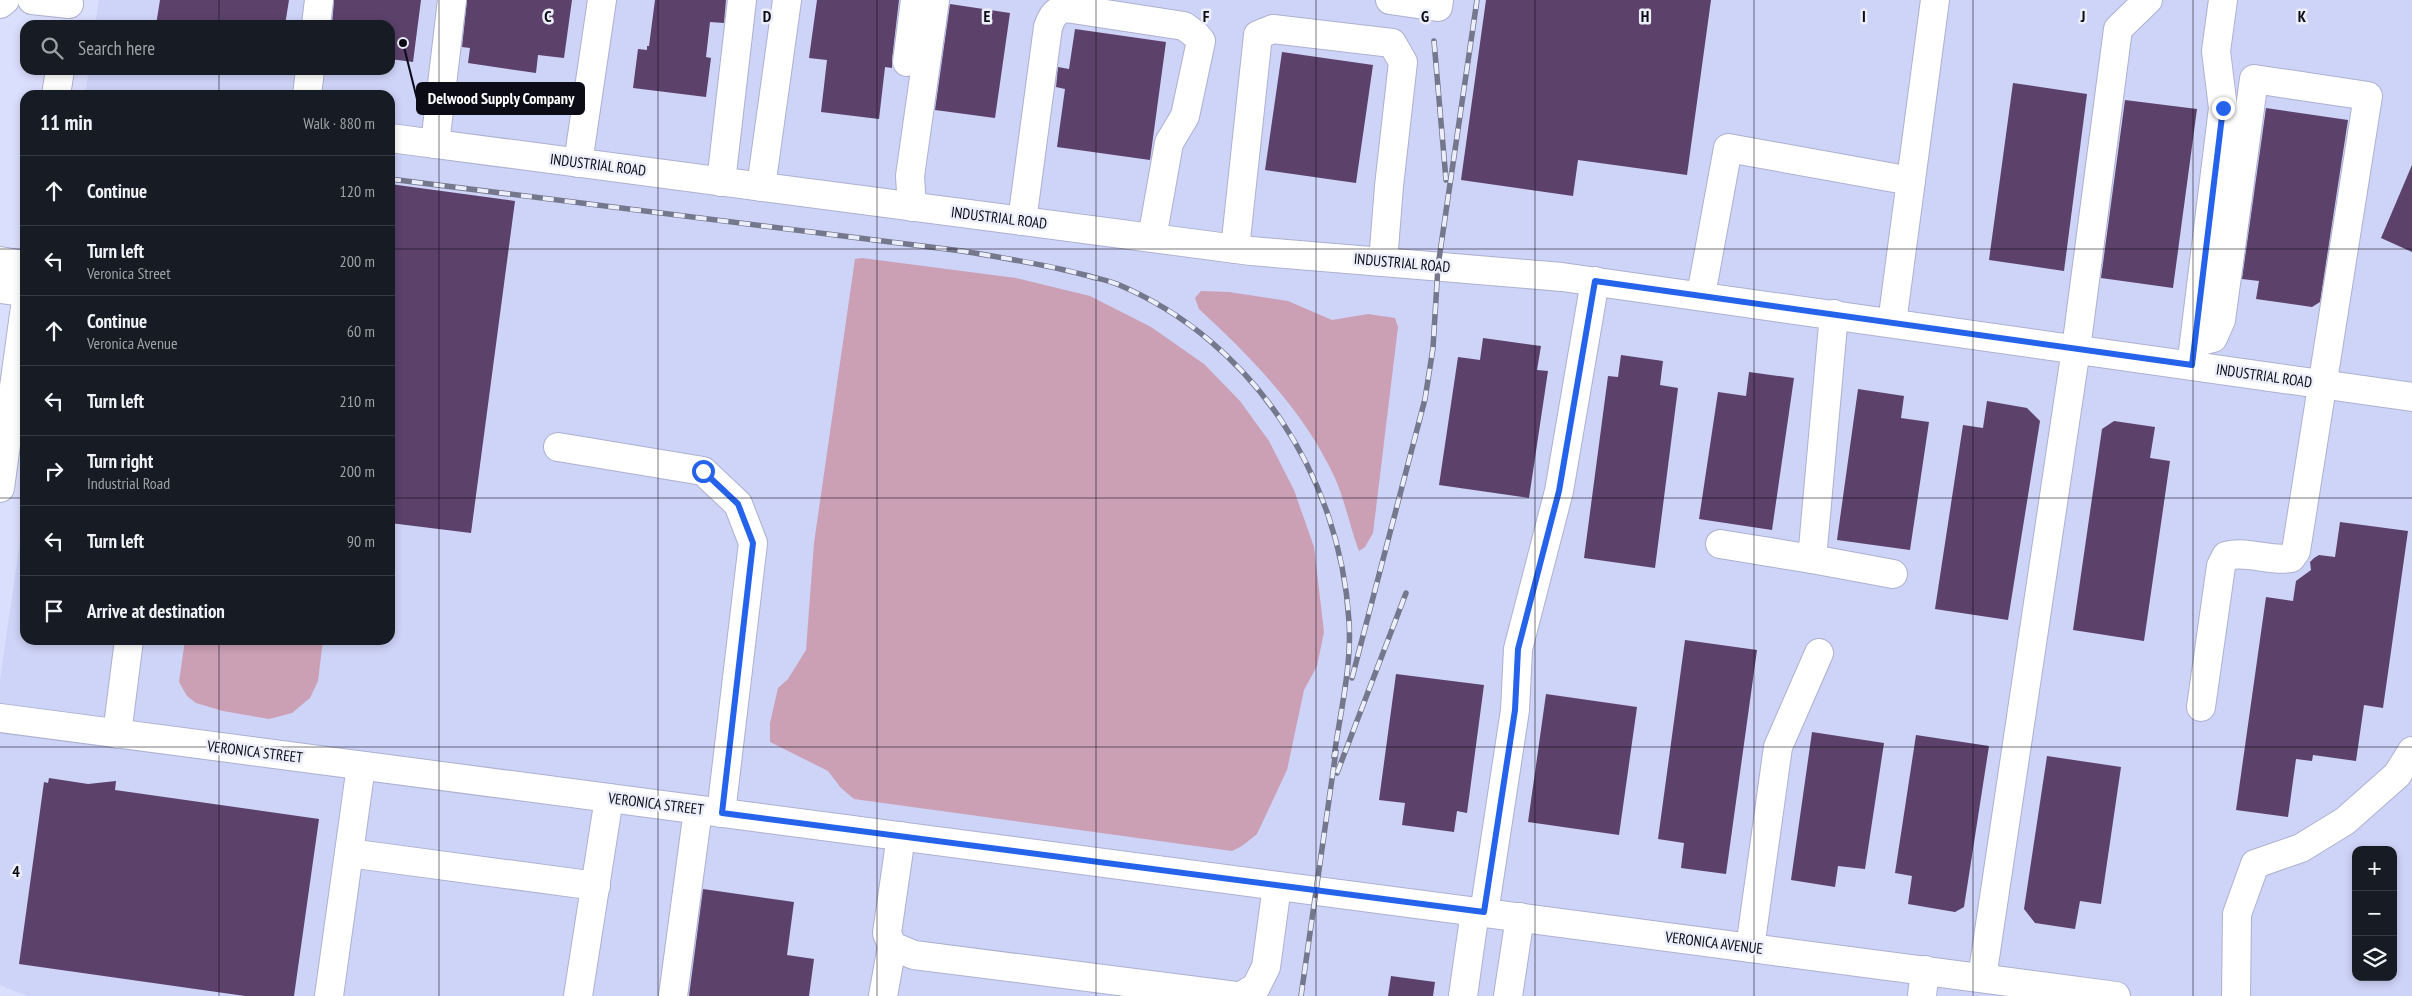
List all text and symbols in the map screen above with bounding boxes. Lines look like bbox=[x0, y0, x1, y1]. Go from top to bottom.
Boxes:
text: C bbox=[544, 6, 552, 26]
text: D bbox=[763, 6, 772, 26]
text: E bbox=[984, 6, 991, 26]
text: F bbox=[1203, 6, 1210, 26]
text: G bbox=[1421, 6, 1429, 26]
text: H bbox=[1641, 6, 1649, 26]
text: I bbox=[1862, 6, 1866, 26]
text: J bbox=[2080, 6, 2085, 26]
text: K bbox=[2298, 6, 2307, 26]
search box bbox=[20, 20, 395, 75]
icon: search bbox=[38, 34, 66, 62]
text: Search here bbox=[78, 36, 155, 60]
callout: Delwood Supply Company bbox=[417, 83, 584, 114]
text: Delwood Supply Company bbox=[428, 88, 575, 108]
route end bbox=[2212, 97, 2235, 120]
text: 11 min bbox=[40, 109, 92, 136]
text: Walk · 880 m bbox=[303, 113, 375, 133]
street label: INDUSTRIAL ROAD bbox=[549, 149, 647, 180]
icon: ahead bbox=[40, 177, 68, 205]
text: Continue bbox=[87, 179, 147, 203]
text: 120 m bbox=[340, 181, 375, 201]
street label: INDUSTRIAL ROAD bbox=[950, 202, 1048, 233]
text: Turn left bbox=[87, 239, 144, 263]
icon: left bbox=[40, 247, 68, 275]
street label: INDUSTRIAL ROAD bbox=[1353, 249, 1451, 276]
text: 200 m bbox=[340, 251, 375, 271]
text: Veronica Street bbox=[87, 263, 171, 283]
text: Continue bbox=[87, 309, 147, 333]
icon: ahead bbox=[40, 317, 68, 345]
text: 60 m bbox=[347, 321, 375, 341]
text: Veronica Avenue bbox=[87, 333, 178, 353]
street label: INDUSTRIAL ROAD bbox=[2215, 359, 2313, 392]
icon: left bbox=[40, 387, 68, 415]
text: Turn left bbox=[87, 389, 144, 413]
text: 210 m bbox=[340, 391, 375, 411]
text: Turn right bbox=[87, 449, 153, 473]
icon: right bbox=[40, 457, 68, 485]
route start bbox=[692, 460, 715, 483]
text: 200 m bbox=[340, 461, 375, 481]
text: Industrial Road bbox=[87, 473, 170, 493]
icon: left bbox=[40, 527, 68, 555]
text: Turn left bbox=[87, 529, 144, 553]
text: 90 m bbox=[347, 531, 375, 551]
icon: arrive bbox=[40, 597, 68, 625]
text: Arrive at destination bbox=[87, 599, 225, 623]
street label: VERONICA STREET bbox=[205, 736, 304, 767]
street label: VERONICA STREET bbox=[606, 788, 705, 819]
map controls bbox=[2352, 846, 2397, 981]
button: + bbox=[2352, 846, 2397, 891]
text: 4 bbox=[12, 861, 20, 881]
button: − bbox=[2352, 891, 2397, 936]
street label: VERONICA AVENUE bbox=[1663, 927, 1764, 958]
button: layers bbox=[2352, 936, 2397, 981]

